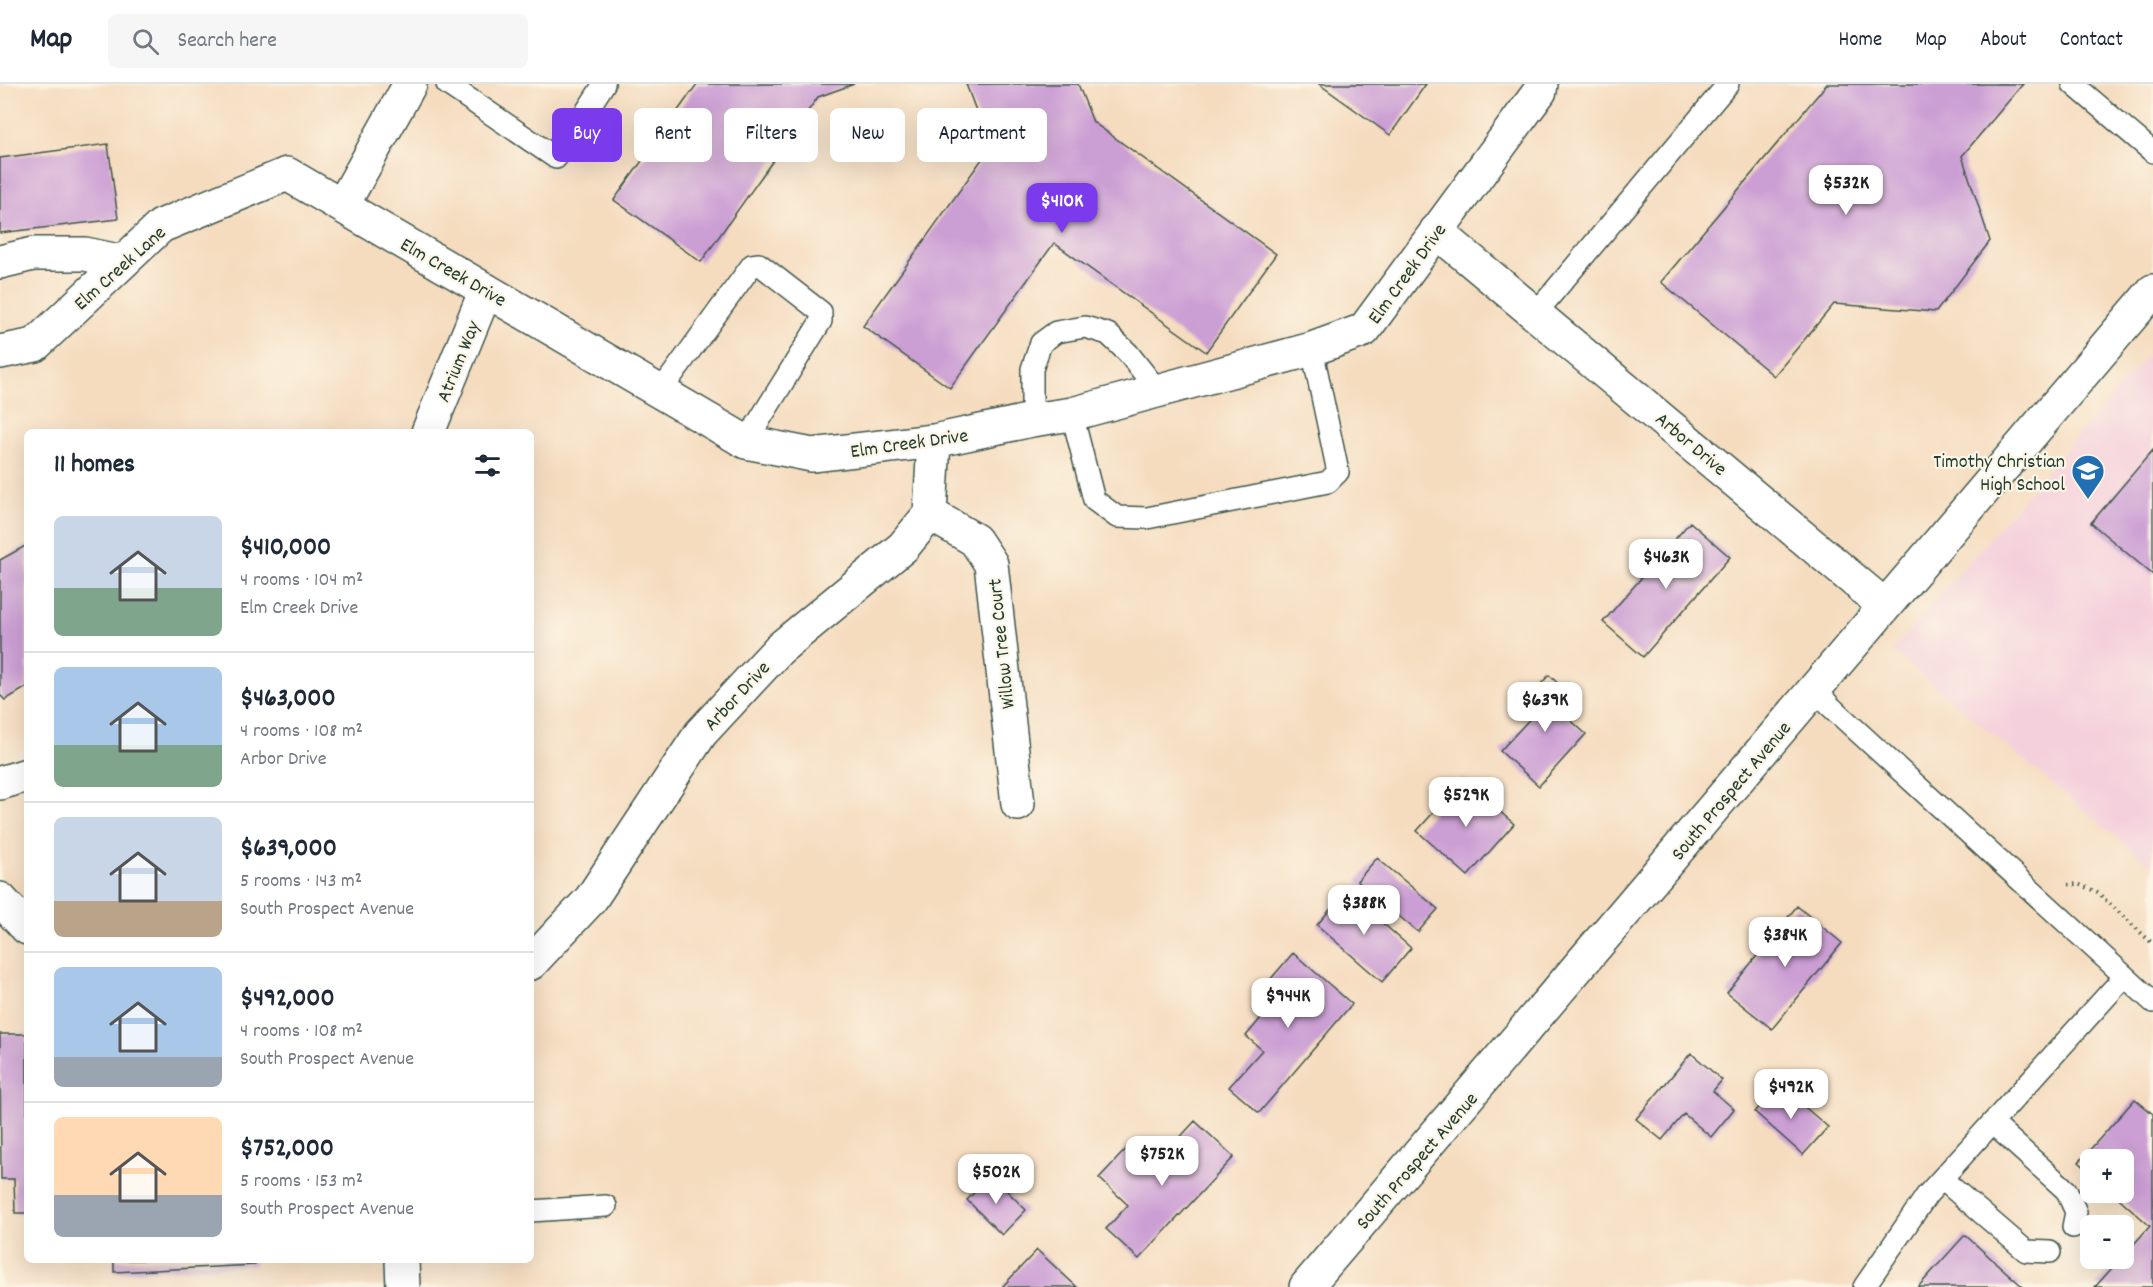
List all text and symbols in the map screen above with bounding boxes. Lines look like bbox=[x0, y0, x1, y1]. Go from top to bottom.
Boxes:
search box bbox=[108, 14, 528, 68]
text: Map bbox=[30, 21, 72, 61]
icon: search bbox=[129, 25, 162, 58]
text: Search here bbox=[177, 26, 277, 57]
text: Home bbox=[1838, 26, 1882, 56]
text: Map bbox=[1915, 26, 1947, 56]
text: About bbox=[1980, 26, 2027, 56]
text: Contact bbox=[2060, 26, 2123, 56]
chip: Buy bbox=[552, 108, 622, 162]
chip: Rent bbox=[634, 108, 712, 162]
chip: Filters bbox=[724, 108, 818, 162]
chip: New bbox=[830, 108, 905, 162]
chip: Apartment bbox=[917, 108, 1047, 162]
pin: $532K bbox=[1804, 165, 1888, 216]
text: $532K bbox=[1823, 170, 1869, 198]
pin: $410K bbox=[1020, 183, 1104, 234]
text: $410K bbox=[1041, 188, 1083, 216]
street label: Elm Creek Drive bbox=[1362, 218, 1455, 331]
street label: Elm Creek Lane bbox=[69, 220, 173, 318]
street label: Elm Creek Drive bbox=[394, 232, 511, 315]
street label: Atrium Way bbox=[431, 317, 489, 407]
street label: Arbor Drive bbox=[1648, 407, 1732, 484]
street label: Elm Creek Drive bbox=[849, 423, 970, 467]
text: 11 homes bbox=[54, 447, 135, 484]
icon: filters bbox=[471, 449, 504, 482]
place label: Timothy Christian High School bbox=[1933, 449, 2065, 500]
school or university icon: Timothy Christian High School bbox=[2070, 453, 2106, 500]
text: $410,000 bbox=[240, 530, 331, 567]
pin: $463K bbox=[1624, 539, 1708, 590]
icon: home bbox=[102, 540, 174, 612]
text: $463K bbox=[1643, 544, 1689, 572]
text: 4 rooms · 104 m² bbox=[240, 567, 363, 595]
street label: Willow Tree Court bbox=[982, 577, 1024, 710]
text: Elm Creek Drive bbox=[240, 595, 358, 623]
street label: Arbor Drive bbox=[698, 656, 778, 738]
text: $463,000 bbox=[240, 681, 336, 718]
pin: $639K bbox=[1503, 682, 1587, 733]
text: $639K bbox=[1521, 687, 1569, 715]
icon: home bbox=[102, 691, 174, 763]
street label: South Prospect Avenue bbox=[1666, 716, 1799, 868]
text: 4 rooms · 108 m² bbox=[240, 718, 363, 746]
text: Arbor Drive bbox=[240, 746, 326, 774]
pin: $529K bbox=[1424, 777, 1508, 828]
text: $529K bbox=[1443, 782, 1489, 810]
text: $639,000 bbox=[240, 831, 337, 868]
icon: home bbox=[102, 841, 174, 913]
text: 5 rooms · 143 m² bbox=[240, 868, 362, 896]
pin: $388K bbox=[1322, 885, 1406, 936]
text: $388K bbox=[1342, 890, 1386, 918]
text: South Prospect Avenue bbox=[240, 896, 414, 924]
pin: $384K bbox=[1743, 917, 1827, 968]
text: $384K bbox=[1763, 922, 1807, 950]
pin: $944K bbox=[1246, 978, 1330, 1029]
text: $492,000 bbox=[240, 981, 335, 1018]
text: $944K bbox=[1265, 983, 1311, 1011]
icon: home bbox=[102, 991, 174, 1063]
text: 4 rooms · 108 m² bbox=[240, 1018, 363, 1046]
text: South Prospect Avenue bbox=[240, 1046, 414, 1074]
pin: $492K bbox=[1749, 1069, 1833, 1120]
text: $492K bbox=[1768, 1074, 1814, 1102]
street label: South Prospect Avenue bbox=[1351, 1087, 1486, 1237]
text: $752,000 bbox=[240, 1131, 334, 1168]
pin: $752K bbox=[1120, 1136, 1204, 1187]
icon: home bbox=[102, 1141, 174, 1213]
text: $752K bbox=[1139, 1141, 1185, 1169]
map controls bbox=[2080, 1149, 2134, 1269]
button: + bbox=[2080, 1149, 2134, 1203]
pin: $502K bbox=[954, 1154, 1038, 1205]
text: $502K bbox=[972, 1159, 1020, 1187]
text: 5 rooms · 153 m² bbox=[240, 1168, 363, 1196]
text: South Prospect Avenue bbox=[240, 1196, 414, 1224]
button: − bbox=[2080, 1215, 2134, 1269]

